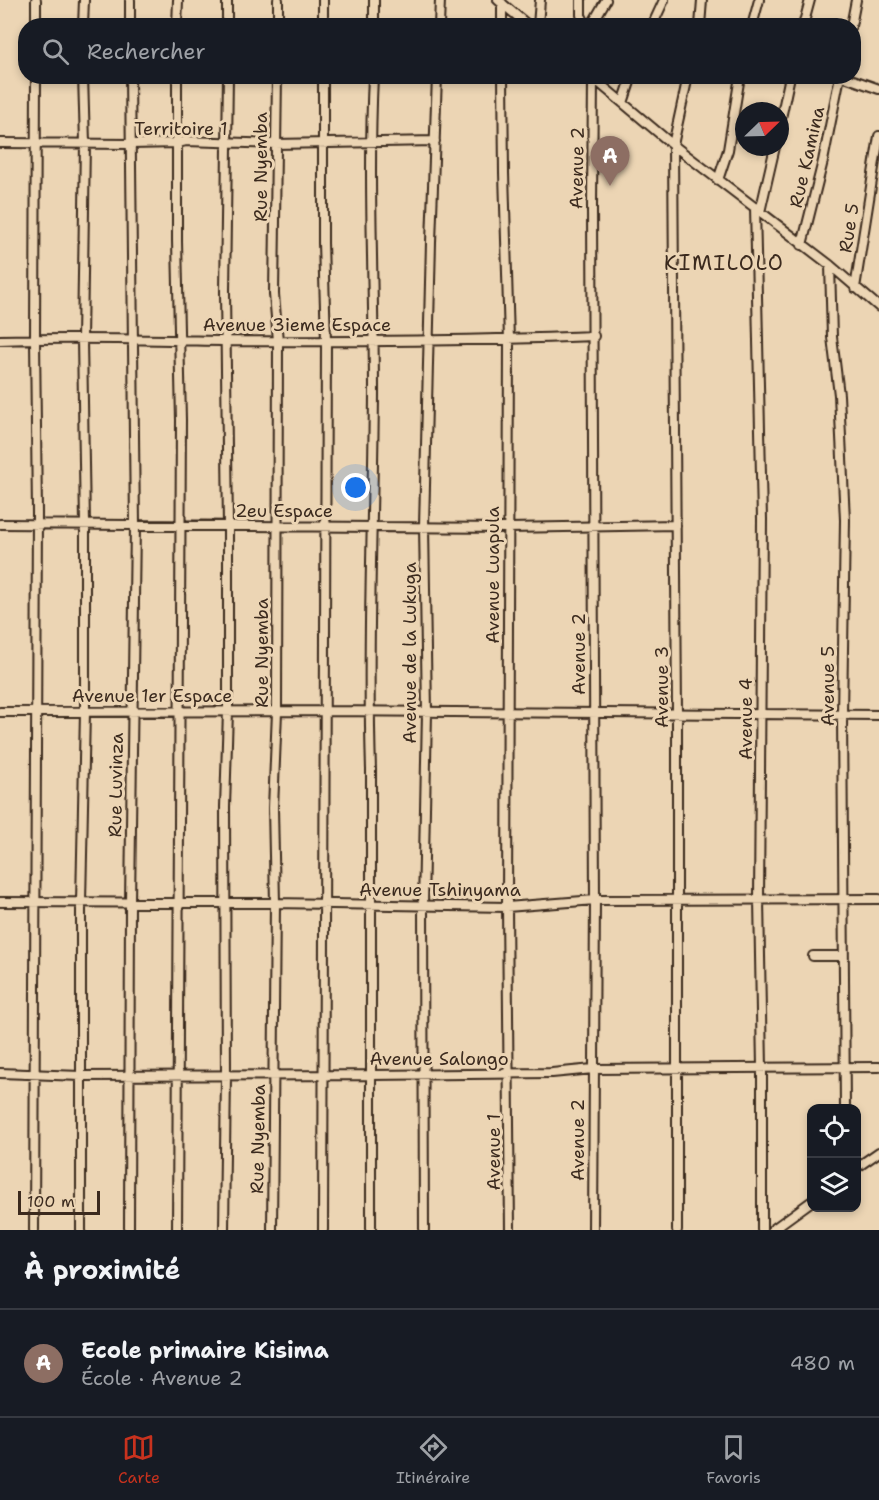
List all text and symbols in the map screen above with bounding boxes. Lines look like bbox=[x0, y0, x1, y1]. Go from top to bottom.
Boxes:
search box bbox=[18, 18, 861, 84]
icon: search bbox=[39, 35, 72, 68]
text: Rechercher bbox=[87, 37, 206, 66]
north arrow bbox=[735, 102, 789, 156]
street label: Rue Kamina bbox=[784, 104, 830, 210]
street label: Rue Nyemba bbox=[249, 112, 273, 222]
street label: Territoire 1 bbox=[134, 117, 228, 141]
street label: Avenue 2 bbox=[564, 127, 590, 209]
pin: A bbox=[590, 136, 630, 186]
street label: Rue 5 bbox=[833, 202, 865, 254]
district label: KIMILOLO bbox=[664, 249, 784, 277]
street label: Avenue 3ieme Espace bbox=[203, 313, 391, 337]
your location bbox=[341, 473, 370, 502]
street label: 2eu Espace bbox=[235, 499, 333, 523]
street label: Avenue Luapula bbox=[481, 506, 505, 644]
street label: Avenue de la Lukuga bbox=[398, 562, 422, 744]
street label: Rue Nyemba bbox=[250, 598, 274, 708]
street label: Avenue 2 bbox=[567, 613, 591, 695]
street label: Avenue 3 bbox=[650, 646, 674, 728]
street label: Avenue 5 bbox=[816, 646, 840, 726]
street label: Avenue 4 bbox=[734, 678, 758, 760]
street label: Avenue 1er Espace bbox=[72, 684, 232, 708]
street label: Rue Luvinza bbox=[103, 732, 129, 838]
street label: Avenue Tshinyama bbox=[359, 878, 521, 902]
street label: Avenue Salongo bbox=[369, 1047, 509, 1071]
street label: Rue Nyemba bbox=[245, 1084, 271, 1194]
street label: Avenue 2 bbox=[566, 1099, 590, 1181]
map controls bbox=[807, 1104, 861, 1212]
button: locate bbox=[807, 1104, 861, 1158]
street label: Avenue 1 bbox=[482, 1113, 506, 1191]
button: layers bbox=[807, 1158, 861, 1212]
scale bar bbox=[18, 1188, 100, 1216]
text: 100 m bbox=[27, 1191, 75, 1212]
text: À proximité bbox=[24, 1252, 180, 1287]
text: Ecole primaire Kisima bbox=[81, 1336, 329, 1365]
text: A bbox=[36, 1350, 51, 1376]
text: 480 m bbox=[790, 1350, 855, 1376]
text: École · Avenue 2 bbox=[81, 1365, 243, 1391]
tab: Carte bbox=[118, 1431, 160, 1488]
tab: Itinéraire bbox=[396, 1431, 470, 1488]
tab: Favoris bbox=[706, 1431, 761, 1488]

